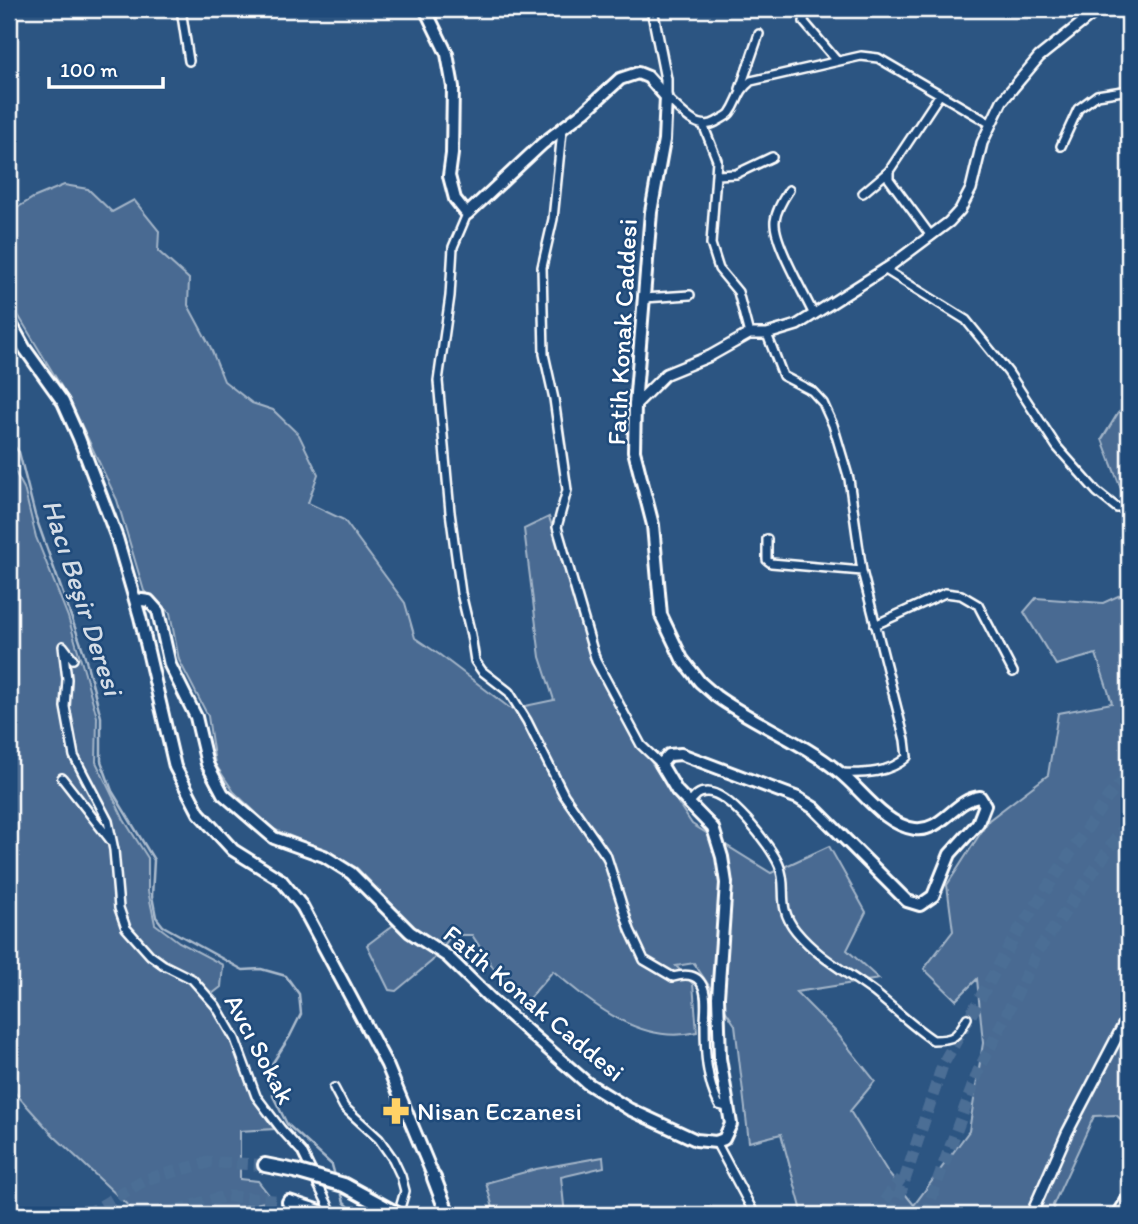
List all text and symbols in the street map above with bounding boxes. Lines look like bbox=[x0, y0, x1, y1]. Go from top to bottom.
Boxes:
scale bar bbox=[49, 46, 163, 90]
text: 100 m bbox=[60, 57, 118, 82]
street label: Fatih Konak Caddesi bbox=[600, 218, 644, 446]
water label: Hacı Beşir Deresi bbox=[35, 495, 132, 702]
street label: Fatih Konak Caddesi bbox=[437, 918, 631, 1088]
street label: Avcı Sokak bbox=[218, 988, 302, 1110]
place label: Nisan Eczanesi bbox=[417, 1095, 582, 1127]
pharmacy icon: Nisan Eczanesi bbox=[381, 1096, 411, 1126]

